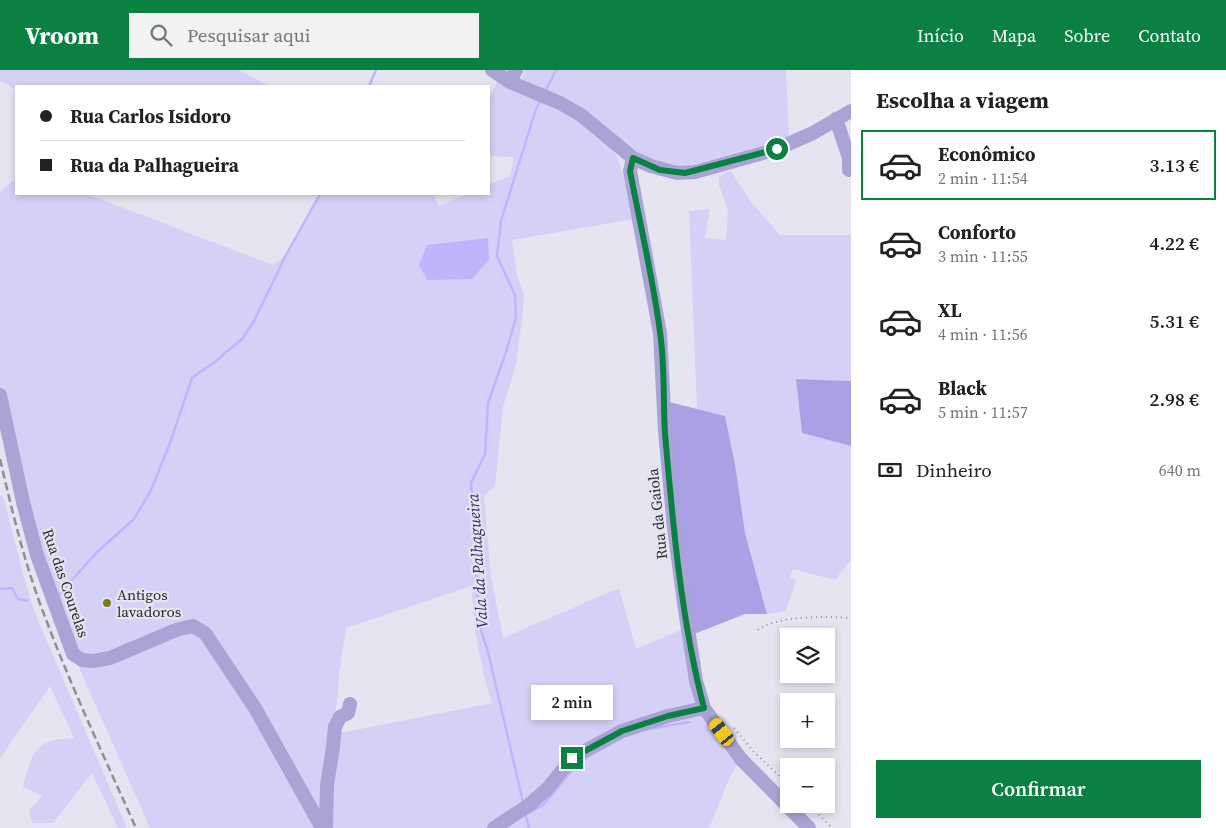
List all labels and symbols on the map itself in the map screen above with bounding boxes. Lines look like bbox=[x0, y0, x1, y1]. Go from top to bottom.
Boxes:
route start bbox=[766, 138, 788, 160]
street label: Rua da Gaiola bbox=[642, 467, 672, 561]
water label: Vala da Palhagueira bbox=[461, 492, 493, 629]
street label: Rua das Courelas bbox=[38, 526, 94, 640]
place label: Antigos lavadoros bbox=[117, 584, 181, 622]
marker: Antigos lavadoros bbox=[101, 597, 113, 609]
callout: 2 min bbox=[531, 686, 613, 720]
car bbox=[706, 716, 737, 748]
route end bbox=[561, 747, 583, 769]

